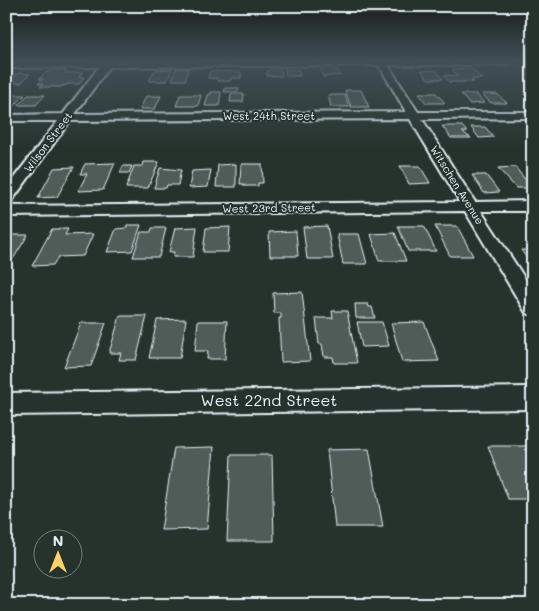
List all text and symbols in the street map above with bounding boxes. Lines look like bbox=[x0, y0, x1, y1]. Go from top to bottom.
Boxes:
street label: Wilson Street bbox=[20, 108, 75, 175]
street label: West 24th Street bbox=[223, 108, 315, 123]
street label: Witschen Avenue bbox=[427, 142, 488, 227]
street label: West 23rd Street bbox=[222, 199, 316, 216]
street label: West 22nd Street bbox=[201, 389, 337, 410]
north arrow bbox=[32, 528, 82, 578]
text: N bbox=[53, 531, 63, 550]

